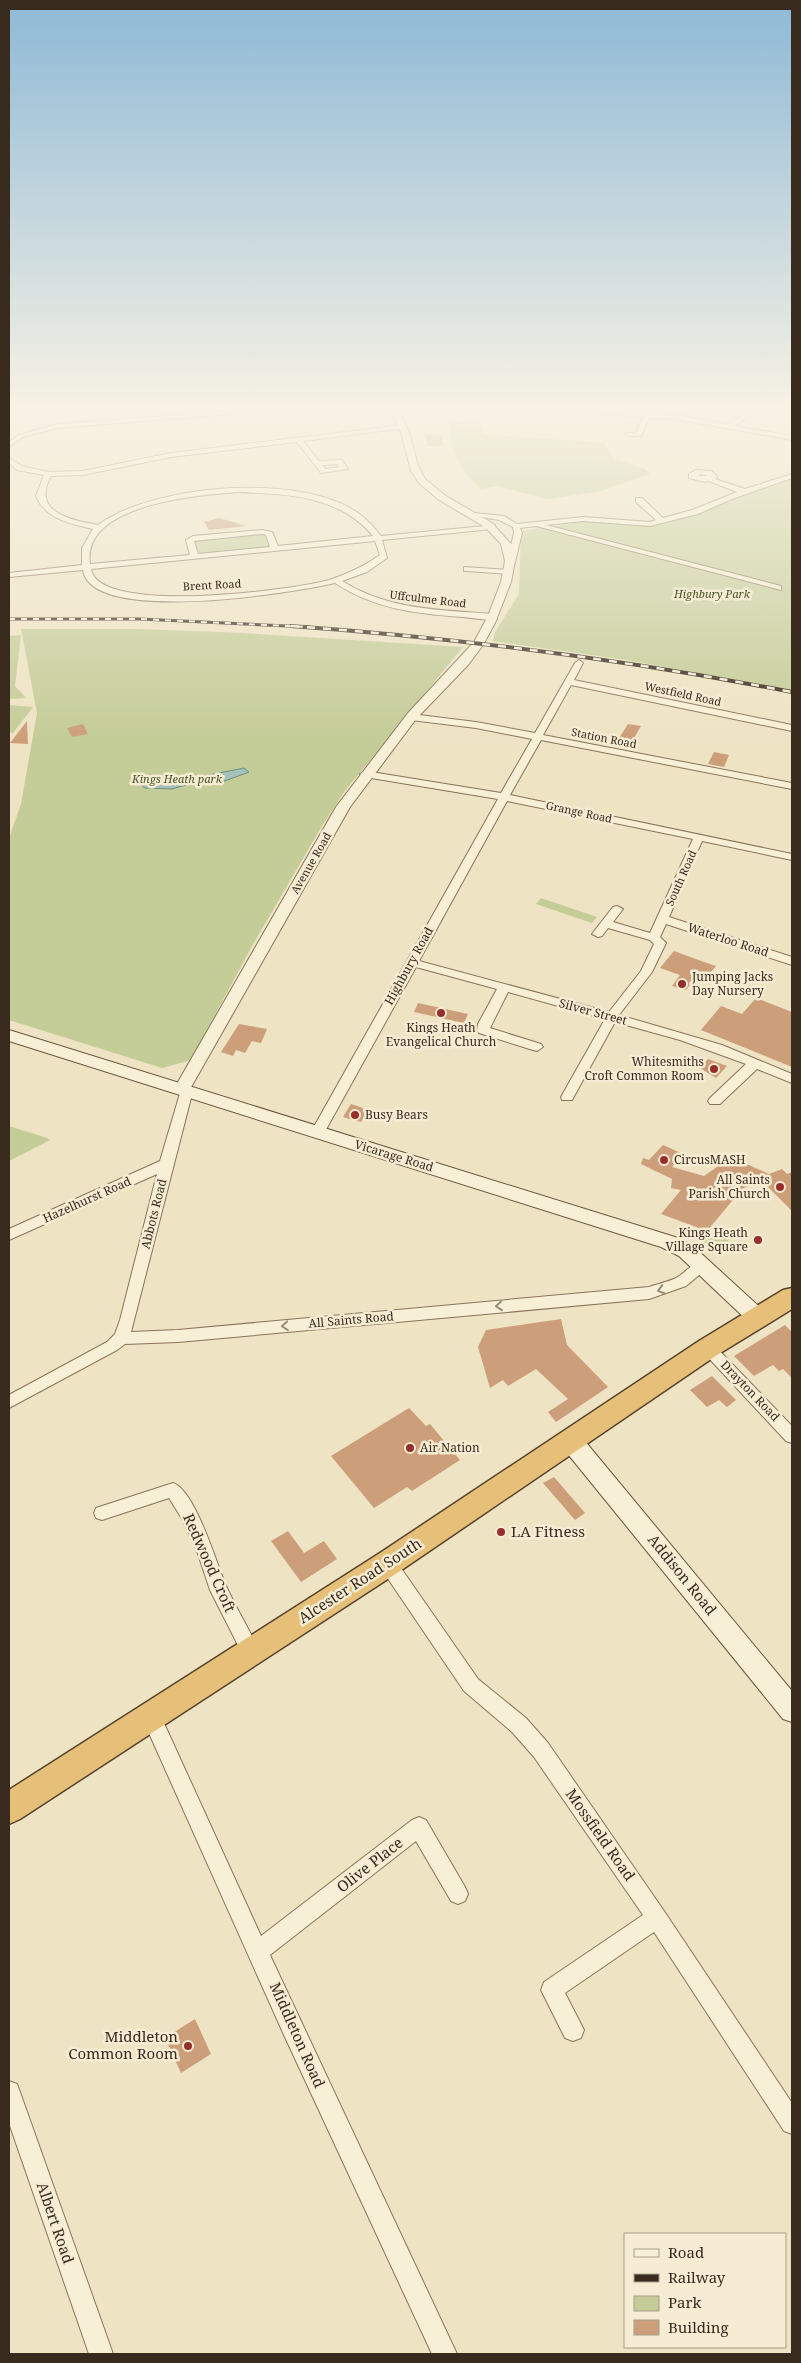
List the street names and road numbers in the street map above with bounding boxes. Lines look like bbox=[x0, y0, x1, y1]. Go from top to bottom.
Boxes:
street label: Brent Road bbox=[182, 575, 242, 594]
street label: Uffculme Road bbox=[389, 586, 467, 611]
street label: Westfield Road bbox=[643, 678, 723, 709]
street label: Station Road bbox=[570, 724, 638, 751]
street label: Grange Road bbox=[545, 797, 614, 826]
street label: Avenue Road bbox=[287, 829, 334, 896]
street label: South Road bbox=[662, 847, 700, 908]
street label: Waterloo Road bbox=[685, 918, 772, 961]
street label: Highbury Road bbox=[380, 923, 437, 1008]
street label: Silver Street bbox=[557, 994, 629, 1029]
street label: Vicarage Road bbox=[353, 1135, 436, 1176]
street label: Hazelhurst Road bbox=[40, 1172, 134, 1227]
street label: Abbots Road bbox=[137, 1176, 171, 1251]
street label: All Saints Road bbox=[308, 1307, 395, 1332]
street label: Drayton Road bbox=[717, 1357, 784, 1425]
street label: Redwood Croft bbox=[179, 1510, 241, 1615]
street label: Addison Road bbox=[644, 1530, 722, 1619]
street label: Alcester Road South bbox=[294, 1533, 425, 1627]
street label: Mossfield Road bbox=[562, 1784, 640, 1884]
street label: Olive Place bbox=[332, 1832, 407, 1896]
street label: Middleton Road bbox=[266, 1979, 330, 2091]
street label: Albert Road bbox=[33, 2179, 79, 2266]

